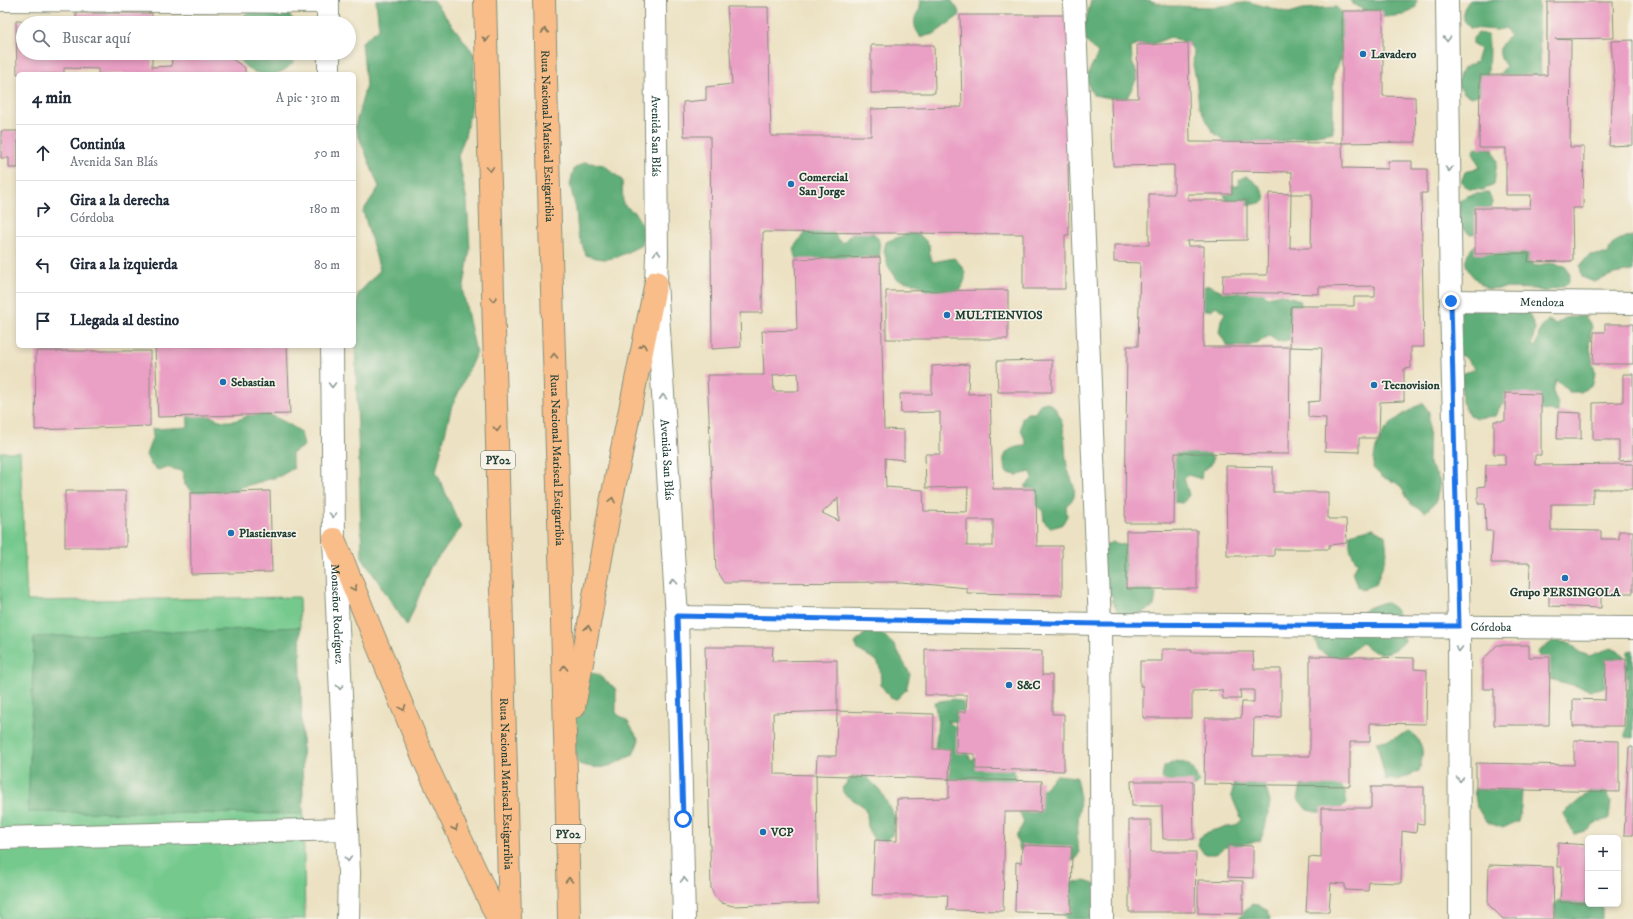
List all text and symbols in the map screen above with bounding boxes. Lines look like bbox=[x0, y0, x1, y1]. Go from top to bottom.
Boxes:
search box bbox=[16, 16, 356, 60]
icon: search bbox=[30, 27, 52, 49]
one-way arrow bbox=[540, 28, 549, 34]
text: Buscar aquí bbox=[62, 29, 130, 48]
one-way arrow bbox=[482, 36, 491, 42]
one-way arrow bbox=[1443, 36, 1451, 42]
place label: Lavadero bbox=[1371, 47, 1417, 62]
marker: Lavadero bbox=[1358, 49, 1368, 59]
street label: Ruta Nacional Mariscal Estigarribia bbox=[537, 50, 557, 223]
text: 4 min bbox=[32, 87, 71, 109]
text: A pie · 310 m bbox=[276, 90, 340, 106]
street label: Avenida San Blás bbox=[648, 95, 663, 177]
text: Continúa bbox=[70, 135, 125, 154]
icon: ahead bbox=[32, 142, 54, 164]
text: 50 m bbox=[314, 145, 340, 161]
text: Avenida San Blás bbox=[70, 154, 158, 170]
one-way arrow bbox=[486, 166, 494, 172]
one-way arrow bbox=[1445, 166, 1453, 172]
place label: Comercial San Jorge bbox=[799, 170, 849, 199]
marker: Comercial San Jorge bbox=[786, 179, 796, 189]
text: Gira a la derecha bbox=[70, 191, 169, 210]
icon: right bbox=[32, 198, 54, 220]
text: 180 m bbox=[309, 201, 340, 217]
text: Córdoba bbox=[70, 210, 114, 226]
one-way arrow bbox=[653, 250, 661, 256]
icon: left bbox=[32, 254, 54, 276]
text: Gira a la izquierda bbox=[70, 255, 178, 274]
text: 80 m bbox=[314, 257, 340, 273]
route end bbox=[1442, 292, 1460, 310]
street label: Mendoza bbox=[1520, 295, 1565, 310]
one-way arrow bbox=[489, 296, 498, 302]
place label: MULTIENVIOS bbox=[955, 308, 1043, 323]
icon: arrive bbox=[32, 310, 54, 332]
marker: MULTIENVIOS bbox=[942, 310, 952, 320]
text: Llegada al destino bbox=[70, 311, 179, 330]
one-way arrow bbox=[639, 342, 647, 349]
one-way arrow bbox=[549, 353, 558, 360]
street label: Ruta Nacional Mariscal Estigarribia bbox=[547, 374, 567, 547]
place label: Sebastian bbox=[231, 375, 276, 390]
marker: Sebastian bbox=[218, 377, 228, 387]
place label: Tecnovision bbox=[1381, 378, 1440, 393]
marker: Tecnovision bbox=[1369, 380, 1379, 390]
one-way arrow bbox=[328, 382, 336, 388]
one-way arrow bbox=[659, 393, 668, 400]
street label: Avenida San Blás bbox=[657, 419, 677, 501]
one-way arrow bbox=[493, 426, 501, 432]
road number: PY02 bbox=[481, 451, 515, 469]
one-way arrow bbox=[607, 497, 615, 504]
one-way arrow bbox=[329, 512, 337, 518]
place label: Plastienvase bbox=[239, 526, 296, 541]
marker: Plastienvase bbox=[226, 528, 236, 538]
street label: Monseñor Rodríguez bbox=[327, 564, 347, 664]
marker: Grupo PERSINGOLA bbox=[1560, 573, 1570, 583]
one-way arrow bbox=[670, 579, 679, 585]
one-way arrow bbox=[349, 585, 357, 592]
place label: Grupo PERSINGOLA bbox=[1510, 585, 1621, 600]
street label: Córdoba bbox=[1470, 620, 1512, 635]
one-way arrow bbox=[584, 625, 592, 631]
one-way arrow bbox=[1455, 646, 1463, 652]
one-way arrow bbox=[559, 665, 568, 671]
place label: S&C bbox=[1017, 678, 1041, 693]
marker: S&C bbox=[1004, 680, 1014, 690]
one-way arrow bbox=[336, 684, 345, 690]
street label: Ruta Nacional Mariscal Estigarribia bbox=[496, 698, 516, 871]
one-way arrow bbox=[399, 705, 407, 712]
one-way arrow bbox=[1456, 776, 1464, 782]
route start bbox=[674, 810, 692, 828]
one-way arrow bbox=[450, 823, 458, 831]
road number: PY02 bbox=[551, 825, 585, 843]
place label: VCP bbox=[770, 825, 793, 840]
marker: VCP bbox=[758, 827, 768, 837]
map controls bbox=[1585, 835, 1621, 907]
button: + bbox=[1585, 835, 1621, 871]
one-way arrow bbox=[344, 856, 353, 862]
button: − bbox=[1585, 871, 1621, 907]
one-way arrow bbox=[564, 877, 573, 883]
one-way arrow bbox=[680, 877, 688, 883]

